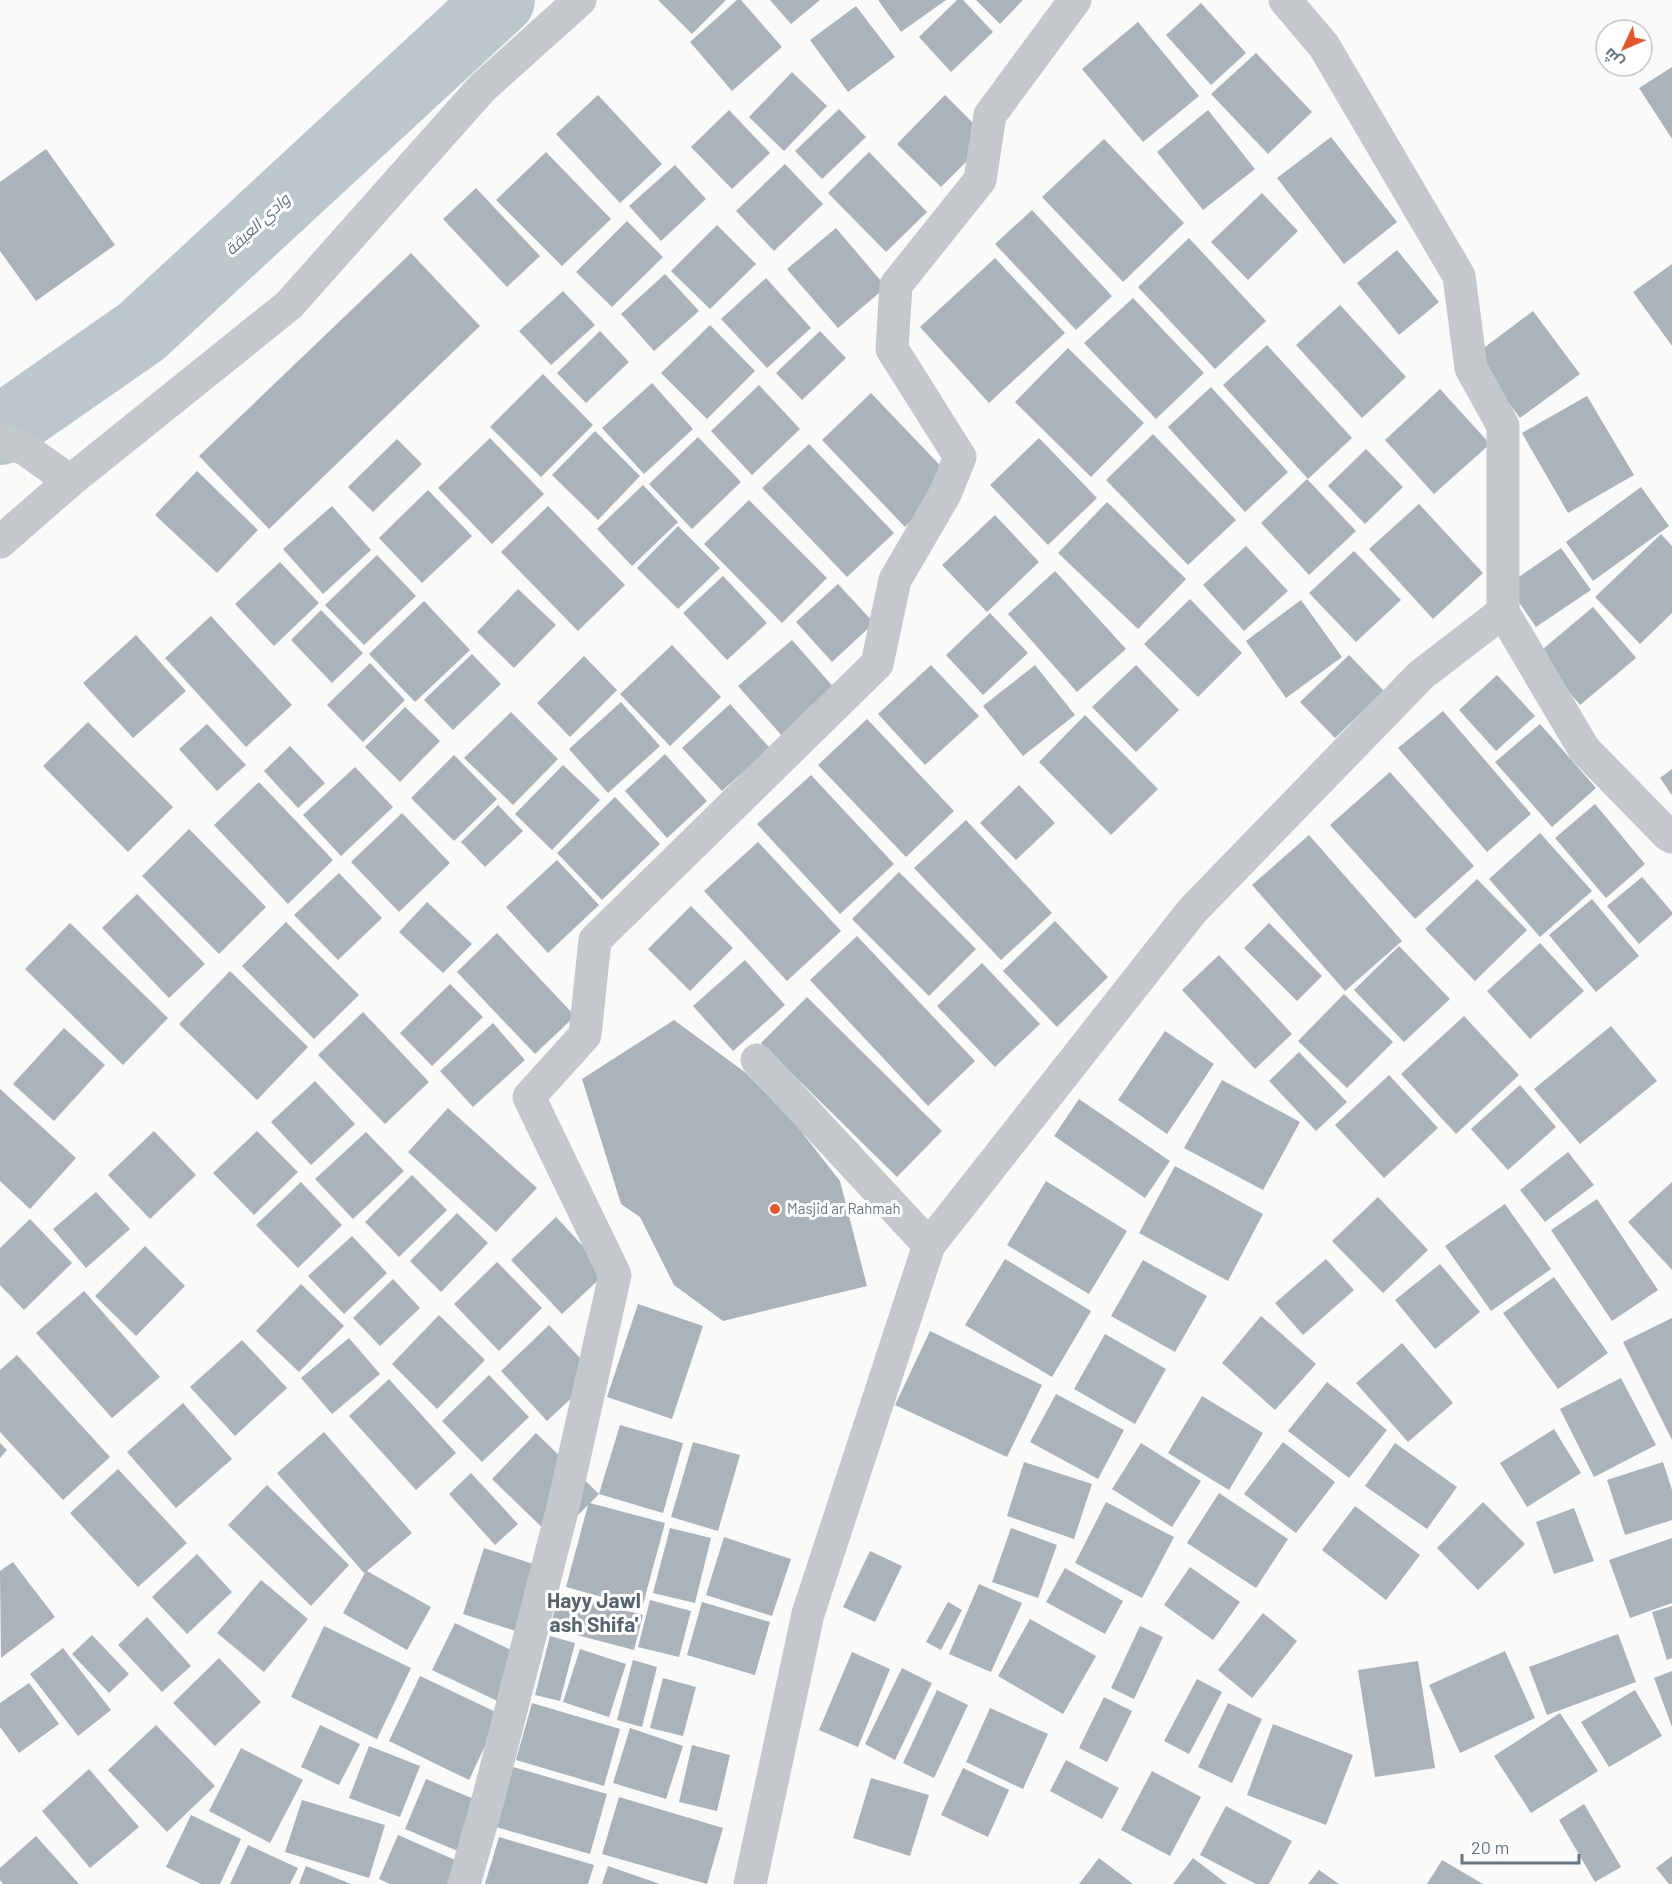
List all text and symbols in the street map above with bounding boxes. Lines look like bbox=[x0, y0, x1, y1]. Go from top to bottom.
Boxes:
north arrow bbox=[1594, 18, 1654, 78]
text: ش bbox=[1599, 44, 1628, 73]
water label: وادي العيقة bbox=[220, 188, 297, 261]
place label: Masjid ar Rahmah bbox=[787, 1199, 901, 1217]
marker: Masjid ar Rahmah bbox=[768, 1202, 782, 1216]
district label: Hayy Jawl ash Shifa' bbox=[547, 1587, 641, 1636]
scale bar bbox=[1462, 1827, 1579, 1865]
text: 20 m bbox=[1471, 1836, 1509, 1858]

